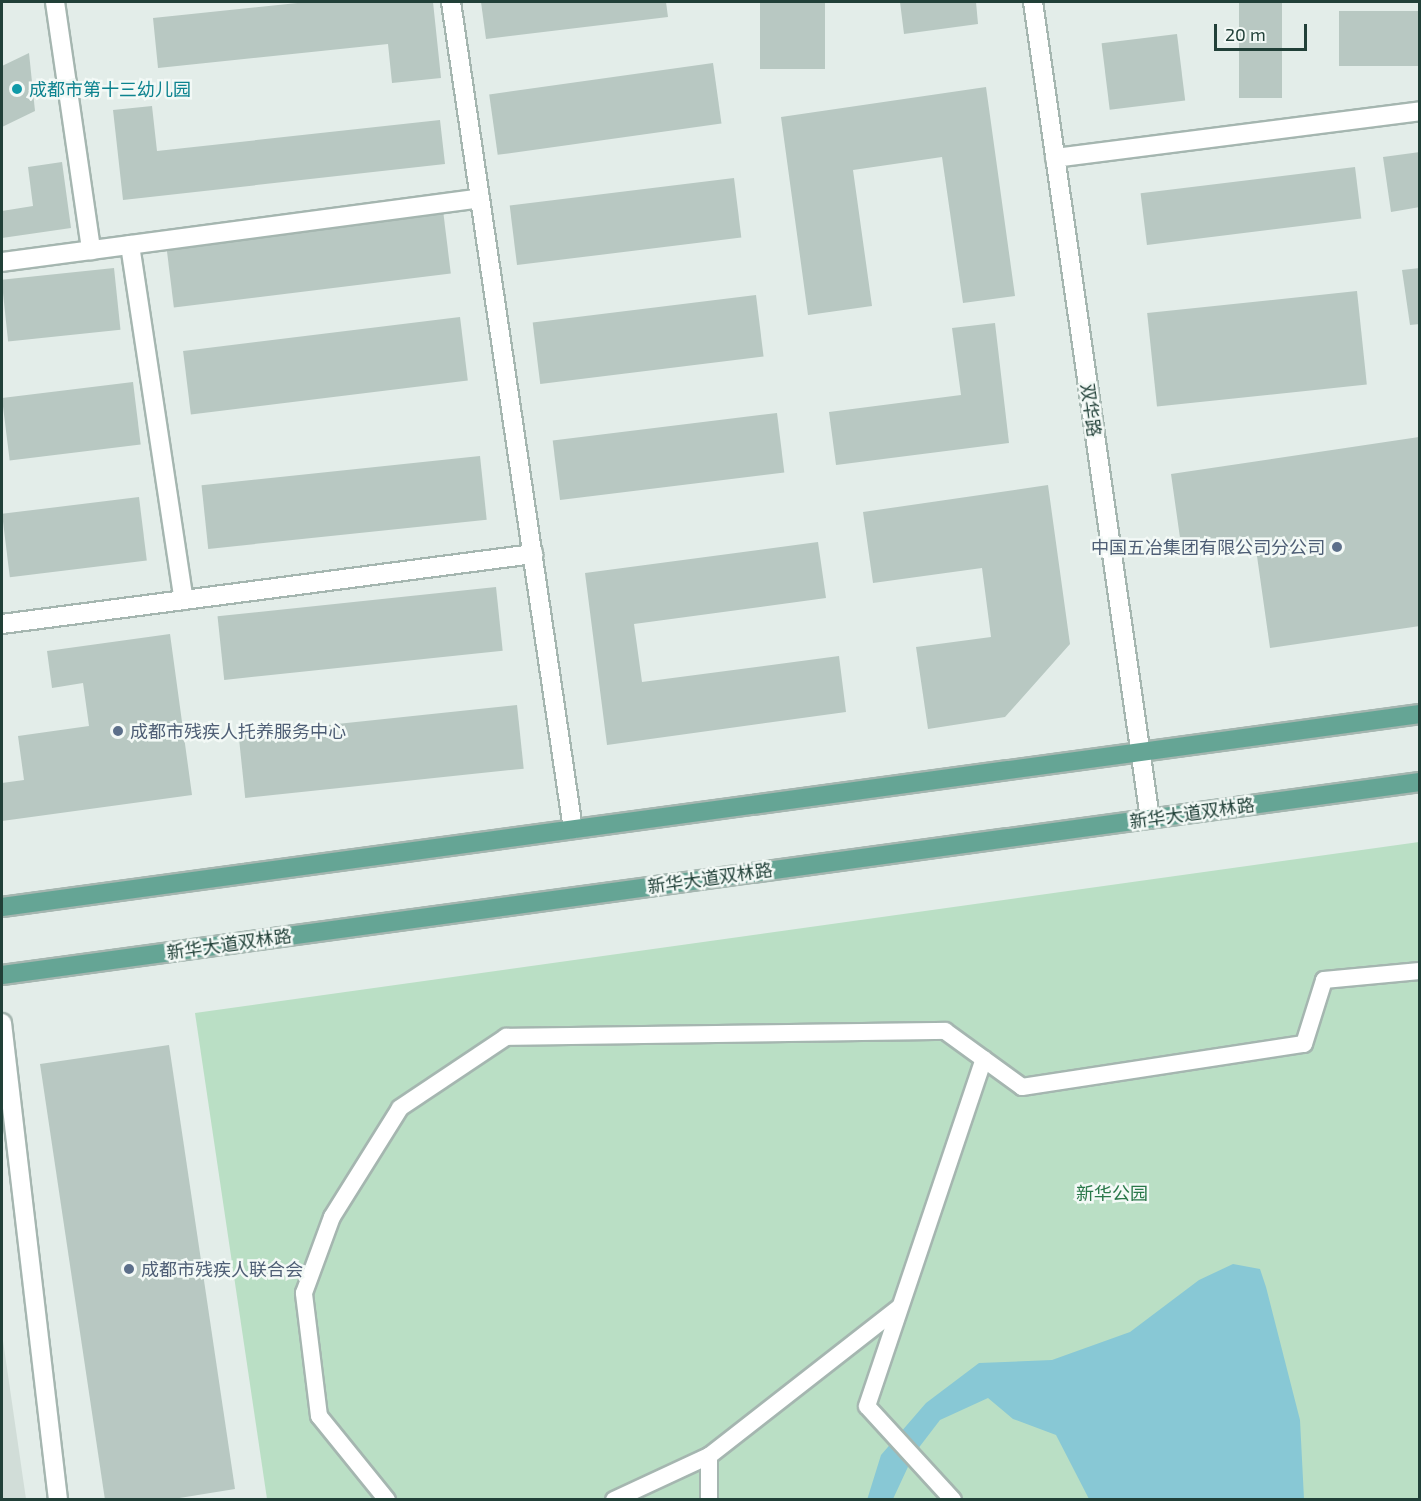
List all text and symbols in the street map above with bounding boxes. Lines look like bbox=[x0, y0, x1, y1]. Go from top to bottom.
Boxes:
scale bar bbox=[1217, 12, 1310, 50]
text: 20 m bbox=[1225, 23, 1266, 45]
place label: 成都市第十三幼儿园 bbox=[29, 78, 191, 100]
marker: 成都市第十三幼儿园 bbox=[10, 82, 24, 96]
street label: 双华路 bbox=[1077, 382, 1105, 438]
place label: 中国五冶集团有限公司分公司 bbox=[1091, 536, 1325, 558]
marker: 中国五冶集团有限公司分公司 bbox=[1330, 540, 1344, 554]
place label: 成都市残疾人托养服务中心 bbox=[130, 720, 346, 742]
marker: 成都市残疾人托养服务中心 bbox=[111, 724, 125, 738]
street label: 新华大道双林路 bbox=[1128, 794, 1256, 832]
street label: 新华大道双林路 bbox=[646, 859, 774, 897]
street label: 新华大道双林路 bbox=[165, 925, 293, 963]
park label: 新华公园 bbox=[1076, 1182, 1148, 1204]
place label: 成都市残疾人联合会 bbox=[141, 1258, 303, 1280]
marker: 成都市残疾人联合会 bbox=[122, 1262, 136, 1276]

